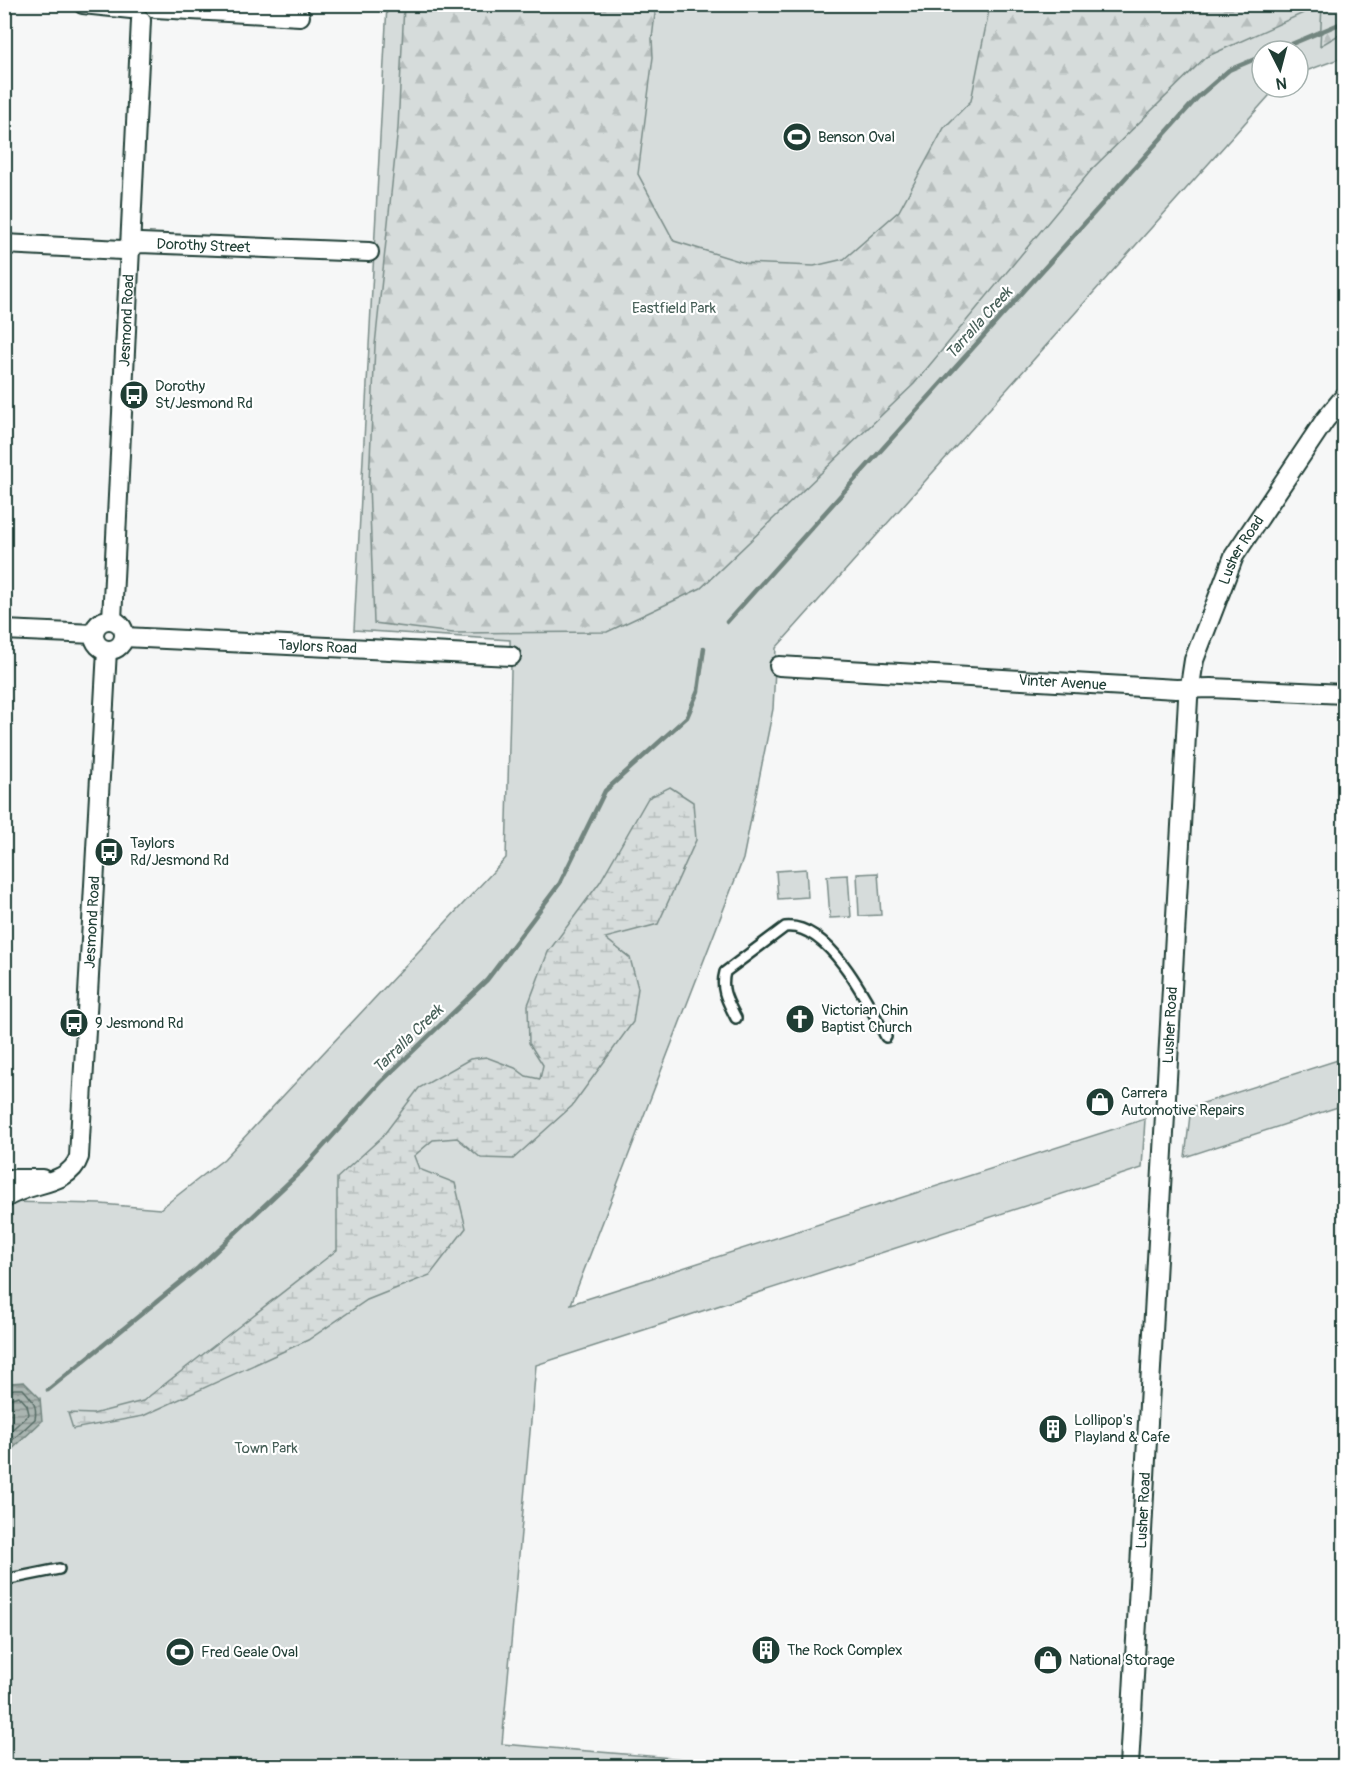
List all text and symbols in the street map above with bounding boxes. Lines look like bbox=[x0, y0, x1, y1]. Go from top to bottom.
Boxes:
north arrow bbox=[1250, 39, 1310, 99]
text: N bbox=[1275, 72, 1288, 93]
sports icon: Benson Oval bbox=[781, 121, 813, 153]
place label: Benson Oval bbox=[818, 128, 895, 147]
street label: Dorothy Street bbox=[156, 234, 252, 257]
street label: Jesmond Road bbox=[115, 274, 138, 367]
water label: Tarralla Creek bbox=[941, 282, 1018, 363]
park label: Eastfield Park bbox=[632, 299, 717, 318]
place label: Dorothy St/Jesmond Rd bbox=[155, 377, 253, 413]
bus stop icon: Dorothy St/Jesmond Rd bbox=[118, 379, 150, 411]
street label: Lusher Road bbox=[1214, 512, 1268, 587]
street label: Taylors Road bbox=[278, 635, 358, 658]
street label: Vinter Avenue bbox=[1018, 670, 1108, 694]
place label: Taylors Rd/Jesmond Rd bbox=[130, 834, 229, 870]
bus stop icon: Taylors Rd/Jesmond Rd bbox=[93, 836, 125, 868]
street label: Jesmond Road bbox=[80, 875, 104, 969]
street label: Lusher Road bbox=[1158, 986, 1182, 1064]
water label: Tarralla Creek bbox=[369, 999, 448, 1078]
place label: Victorian Chin Baptist Church bbox=[821, 1001, 912, 1037]
church icon: Victorian Chin Baptist Church bbox=[784, 1003, 816, 1035]
bus stop icon: 9 Jesmond Rd bbox=[58, 1007, 90, 1039]
place label: 9 Jesmond Rd bbox=[95, 1014, 184, 1033]
place label: Carrera Automotive Repairs bbox=[1121, 1084, 1244, 1120]
shop icon: Carrera Automotive Repairs bbox=[1084, 1086, 1116, 1118]
place label: Lollipop's Playland & Cafe bbox=[1074, 1411, 1170, 1447]
building icon: Lollipop's Playland & Cafe bbox=[1037, 1413, 1069, 1445]
park label: Town Park bbox=[234, 1439, 299, 1458]
street label: Lusher Road bbox=[1132, 1471, 1155, 1549]
building icon: The Rock Complex bbox=[750, 1634, 782, 1666]
sports icon: Fred Geale Oval bbox=[164, 1636, 196, 1668]
place label: The Rock Complex bbox=[787, 1641, 903, 1660]
place label: Fred Geale Oval bbox=[201, 1643, 298, 1662]
shop icon: National Storage bbox=[1032, 1644, 1064, 1676]
place label: National Storage bbox=[1069, 1651, 1175, 1670]

